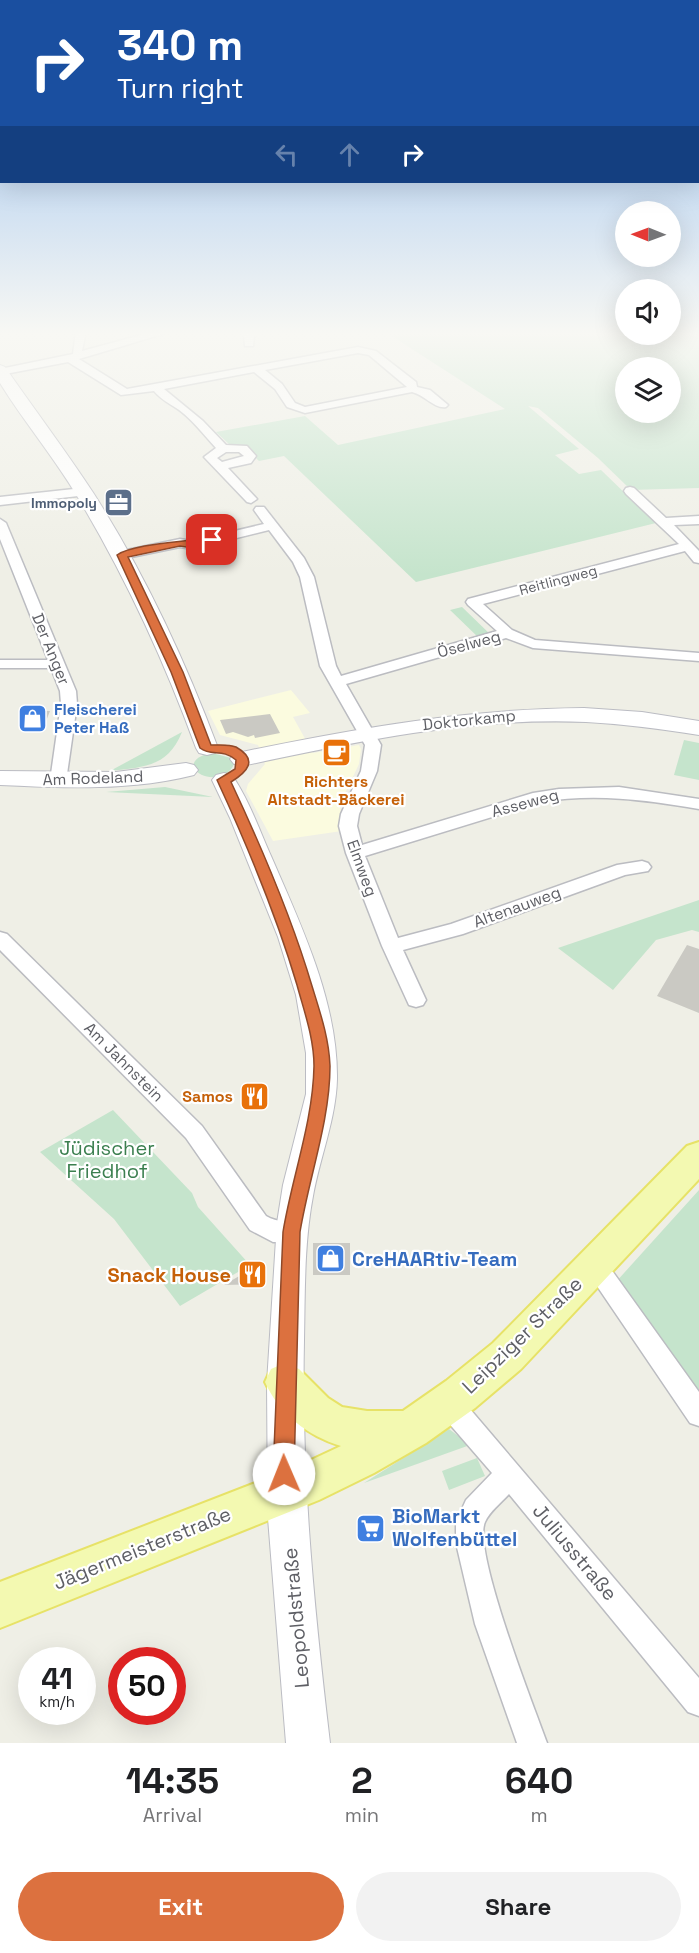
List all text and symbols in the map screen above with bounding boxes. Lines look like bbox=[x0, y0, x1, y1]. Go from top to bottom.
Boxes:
text: 340 m bbox=[117, 19, 243, 72]
icon: right bbox=[18, 24, 96, 102]
text: Turn right bbox=[117, 71, 244, 106]
icon: left bbox=[270, 138, 303, 171]
icon: ahead bbox=[333, 138, 366, 171]
icon: right bbox=[396, 138, 429, 171]
north arrow bbox=[615, 201, 681, 267]
map controls bbox=[615, 201, 681, 423]
button: sound bbox=[615, 279, 681, 345]
button: layers bbox=[615, 357, 681, 423]
office icon: Immopoly bbox=[102, 487, 134, 519]
place label: Immopoly bbox=[31, 494, 97, 512]
pin bbox=[186, 514, 237, 565]
icon: arrive bbox=[195, 523, 228, 556]
street label: Reitlingweg bbox=[517, 561, 599, 599]
street label: Der Anger bbox=[27, 610, 75, 688]
street label: Öselweg bbox=[435, 625, 503, 663]
place label: Fleischerei Peter Haß bbox=[54, 699, 137, 738]
shop icon: Fleischerei Peter Haß bbox=[17, 702, 49, 734]
street label: Doktorkamp bbox=[421, 705, 517, 735]
cafe icon: Richters Altstadt-Bäckerei bbox=[320, 737, 352, 769]
street label: Am Rodeland bbox=[42, 766, 144, 790]
place label: Richters Altstadt-Bäckerei bbox=[268, 771, 404, 810]
street label: Asseweg bbox=[489, 784, 561, 822]
street label: Elmweg bbox=[342, 837, 382, 899]
street label: Altenauweg bbox=[470, 881, 564, 933]
street label: Am Jahnstein bbox=[80, 1018, 168, 1106]
restaurant icon: Samos bbox=[238, 1080, 270, 1112]
place label: Samos bbox=[182, 1086, 233, 1107]
park label: Jüdischer Friedhof bbox=[59, 1135, 155, 1184]
shop icon: CreHAARtiv-Team bbox=[315, 1243, 347, 1275]
place label: CreHAARtiv-Team bbox=[352, 1246, 517, 1272]
restaurant icon: Snack House bbox=[236, 1259, 268, 1291]
place label: Snack House bbox=[107, 1262, 231, 1288]
street label: Leipziger Straße bbox=[456, 1271, 588, 1399]
position arrow bbox=[252, 1442, 316, 1506]
street label: Juliusstraße bbox=[527, 1498, 623, 1606]
street label: Jägermeisterstraße bbox=[49, 1500, 235, 1596]
place label: BioMarkt Wolfenbüttel bbox=[392, 1503, 517, 1552]
supermarket icon: BioMarkt Wolfenbüttel bbox=[355, 1512, 387, 1544]
street label: Leopoldstraße bbox=[277, 1547, 315, 1689]
speed limit sign: 50 bbox=[108, 1647, 186, 1725]
text: 41 bbox=[41, 1659, 73, 1698]
text: km/h bbox=[39, 1692, 75, 1711]
text: 14:35 bbox=[126, 1758, 219, 1804]
text: 2 bbox=[351, 1758, 373, 1804]
text: 640 bbox=[505, 1758, 573, 1804]
text: Arrival bbox=[143, 1802, 202, 1828]
text: min bbox=[345, 1802, 379, 1828]
text: m bbox=[530, 1802, 548, 1828]
button: Exit bbox=[18, 1872, 344, 1941]
button: Share bbox=[356, 1872, 681, 1941]

